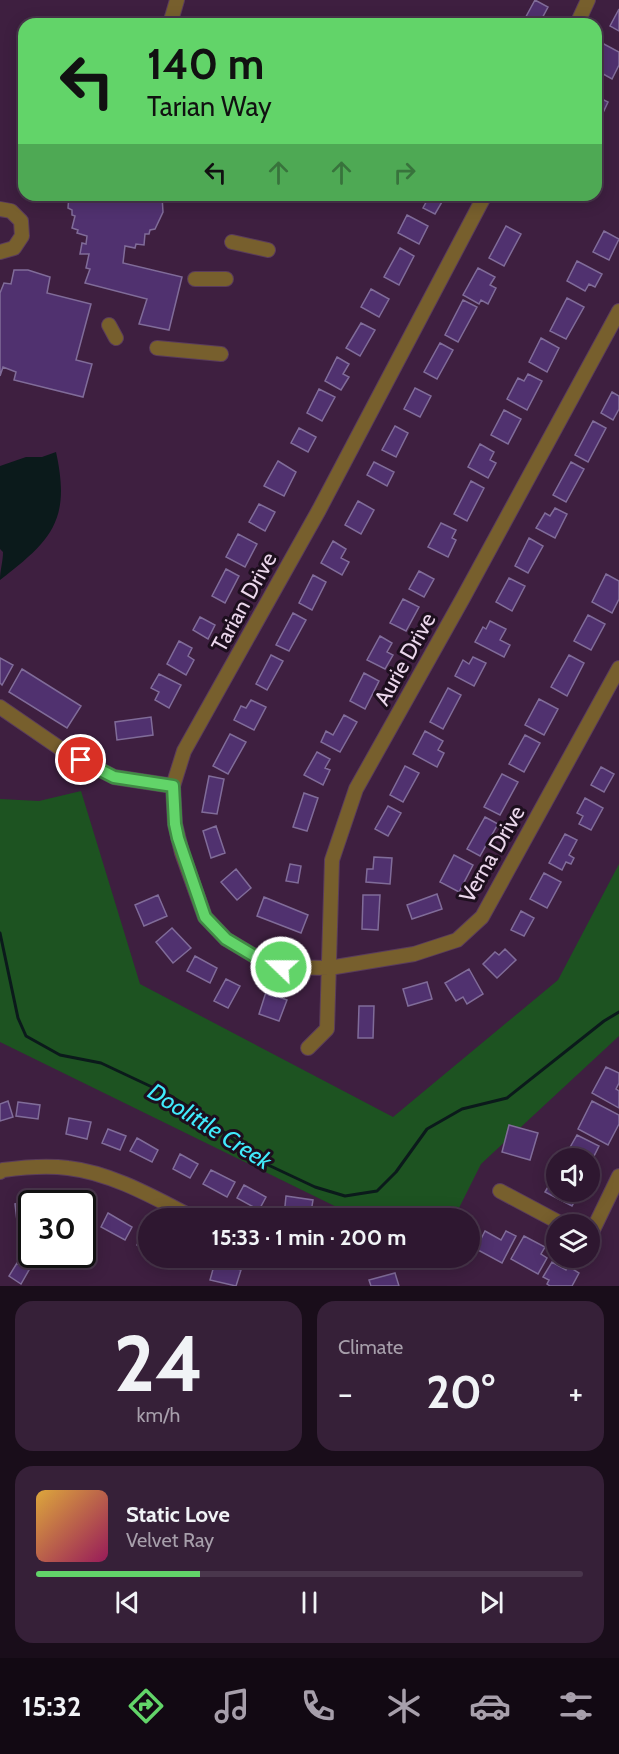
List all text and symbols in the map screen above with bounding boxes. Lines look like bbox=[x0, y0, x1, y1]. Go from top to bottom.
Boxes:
text: 140 m bbox=[147, 38, 264, 90]
icon: left bbox=[48, 42, 126, 120]
text: Tarian Way bbox=[147, 90, 272, 123]
icon: left bbox=[199, 156, 232, 189]
icon: ahead bbox=[262, 156, 295, 189]
icon: ahead bbox=[325, 156, 358, 189]
icon: right bbox=[388, 156, 421, 189]
street label: Tarian Drive bbox=[206, 547, 282, 657]
street label: Aurie Drive bbox=[368, 608, 442, 710]
pin bbox=[55, 734, 106, 785]
icon: arrive bbox=[64, 743, 97, 776]
street label: Verna Drive bbox=[453, 801, 531, 907]
position arrow bbox=[249, 935, 313, 999]
water label: Doolittle Creek bbox=[143, 1076, 278, 1176]
map controls bbox=[546, 1148, 600, 1268]
button: sound bbox=[546, 1148, 600, 1202]
speed limit sign: 30 bbox=[18, 1190, 96, 1268]
button: layers bbox=[546, 1214, 600, 1268]
text: 15:33 · 1 min · 200 m bbox=[212, 1224, 406, 1251]
text: 24 bbox=[114, 1316, 203, 1411]
text: Climate bbox=[338, 1335, 403, 1359]
text: 20° bbox=[426, 1365, 495, 1419]
text: − bbox=[338, 1373, 353, 1413]
text: + bbox=[568, 1373, 583, 1413]
text: km/h bbox=[137, 1403, 180, 1427]
text: Static Love bbox=[126, 1501, 230, 1528]
text: Velvet Ray bbox=[126, 1528, 214, 1552]
icon: previous bbox=[111, 1586, 144, 1619]
icon: pause bbox=[293, 1586, 326, 1619]
icon: next bbox=[475, 1586, 508, 1619]
icon: directions bbox=[125, 1685, 167, 1727]
icon: music bbox=[211, 1685, 253, 1727]
icon: phone bbox=[297, 1685, 339, 1727]
icon: climate bbox=[383, 1685, 425, 1727]
icon: car bbox=[469, 1685, 511, 1727]
icon: filters bbox=[555, 1685, 597, 1727]
text: 15:32 bbox=[22, 1690, 81, 1723]

